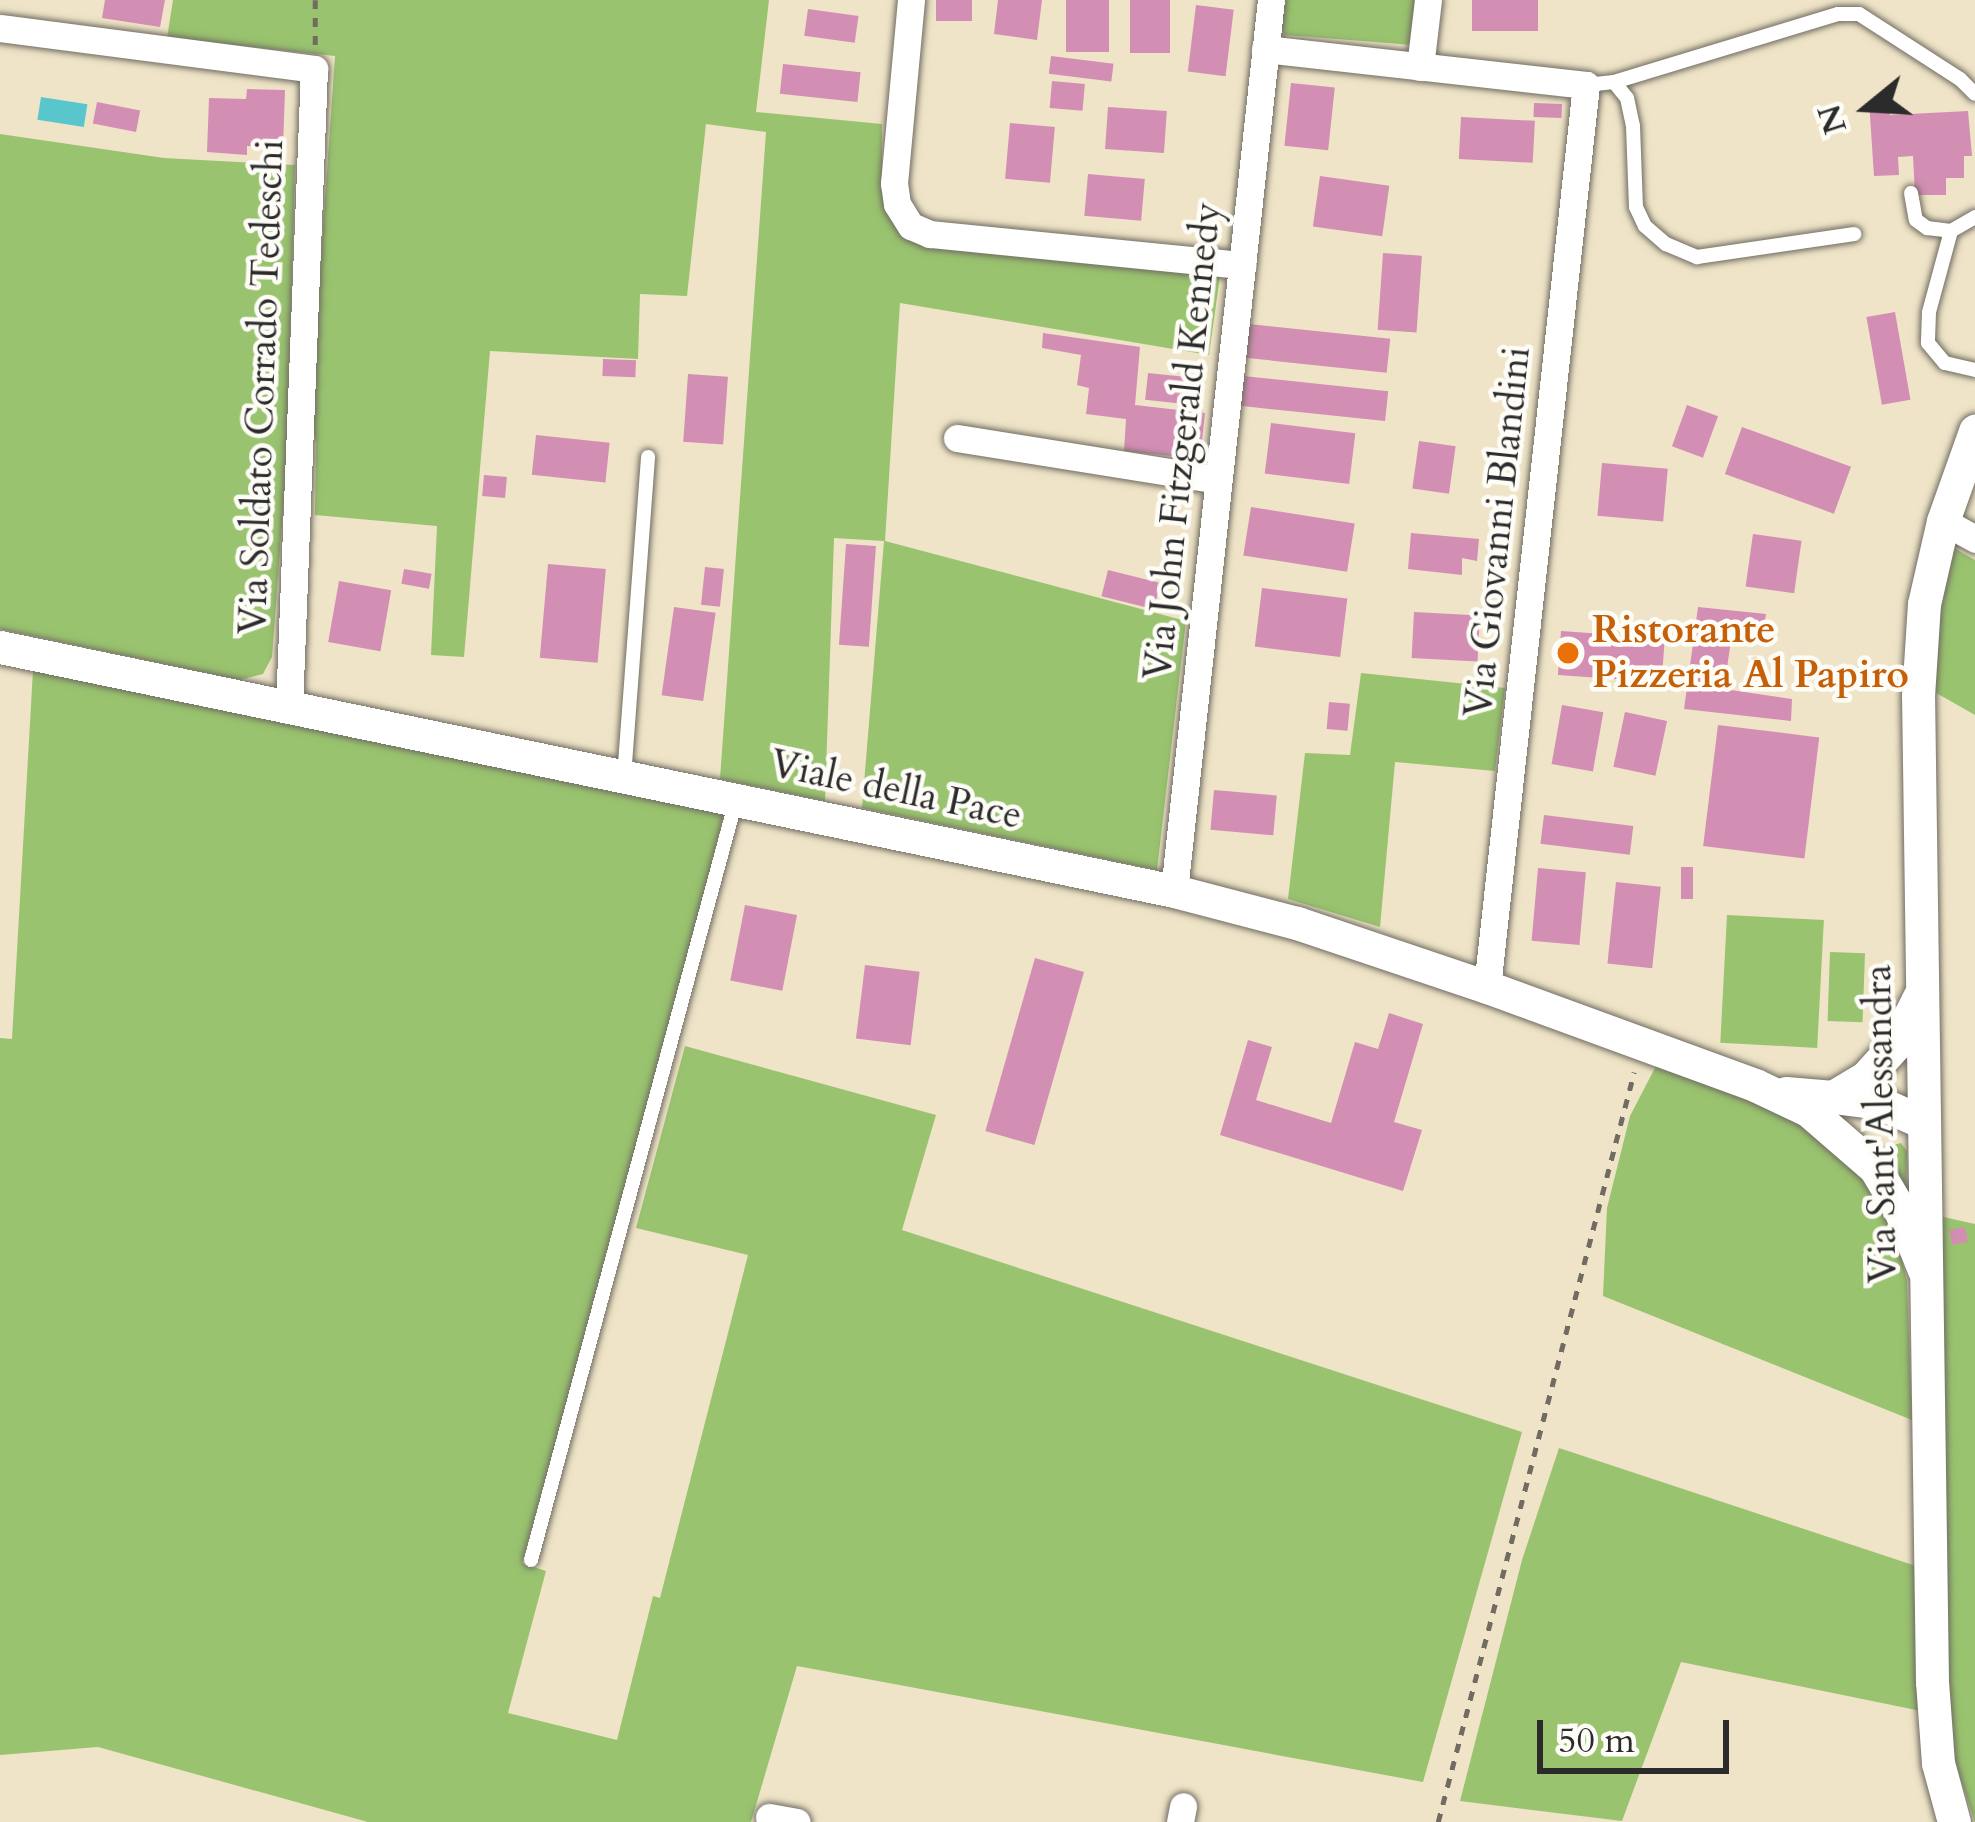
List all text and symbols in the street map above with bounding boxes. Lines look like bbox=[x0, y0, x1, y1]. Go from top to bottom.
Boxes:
north arrow bbox=[1807, 48, 1927, 168]
text: N bbox=[1806, 99, 1858, 140]
street label: Via Soldato Corrado Tedeschi bbox=[230, 139, 294, 635]
street label: Via John Fitzgerald Kennedy bbox=[1135, 200, 1231, 682]
street label: Via Giovanni Blandini bbox=[1455, 344, 1541, 720]
place label: Ristorante Pizzeria Al Papiro bbox=[1592, 608, 1909, 699]
marker: Ristorante Pizzeria Al Papiro bbox=[1555, 640, 1581, 666]
street label: Viale della Pace bbox=[766, 741, 1026, 839]
street label: Via Sant'Alessandra bbox=[1855, 964, 1907, 1284]
scale bar bbox=[1543, 1696, 1735, 1770]
text: 50 m bbox=[1558, 1716, 1635, 1765]

